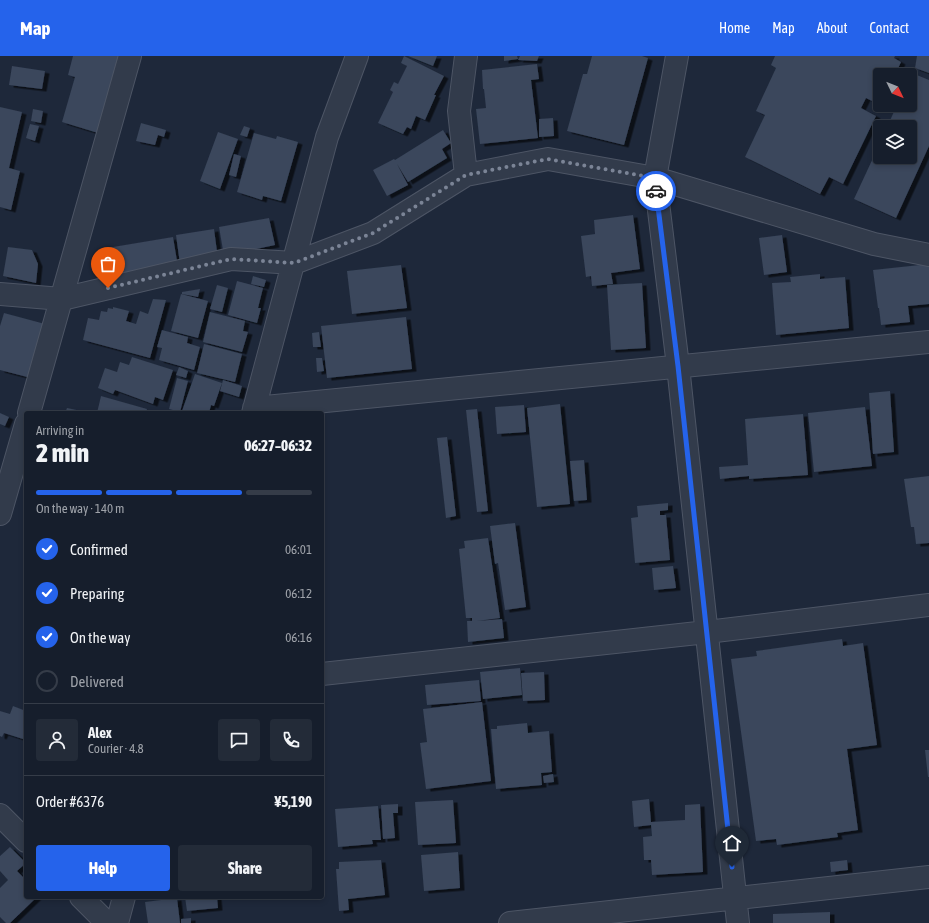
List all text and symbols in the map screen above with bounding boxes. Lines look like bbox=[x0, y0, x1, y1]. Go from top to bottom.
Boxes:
text: Map bbox=[20, 17, 51, 39]
text: Home bbox=[719, 20, 750, 36]
text: Map bbox=[772, 20, 795, 36]
text: About bbox=[817, 20, 848, 36]
text: Contact bbox=[870, 20, 909, 36]
north arrow bbox=[873, 68, 917, 112]
map controls bbox=[873, 68, 917, 164]
button: layers bbox=[873, 120, 917, 164]
courier bbox=[636, 171, 676, 211]
icon: car bbox=[645, 180, 667, 202]
pin bbox=[91, 247, 125, 288]
icon: bag bbox=[97, 253, 119, 275]
text: Arriving in bbox=[36, 423, 84, 438]
text: 06:27–06:32 bbox=[244, 437, 312, 454]
text: 2 min bbox=[36, 438, 89, 468]
text: On the way · 140 m bbox=[36, 501, 124, 516]
icon: check bbox=[36, 538, 58, 560]
text: Confirmed bbox=[70, 541, 128, 558]
text: 06:01 bbox=[285, 542, 312, 557]
icon: check bbox=[36, 582, 58, 604]
text: Preparing bbox=[70, 585, 124, 602]
text: 06:12 bbox=[285, 586, 312, 601]
icon: check bbox=[36, 626, 58, 648]
text: On the way bbox=[70, 629, 131, 646]
text: 06:16 bbox=[285, 630, 312, 645]
text: Delivered bbox=[70, 673, 124, 690]
button: person bbox=[36, 719, 78, 761]
button: chat bbox=[218, 719, 260, 761]
button: phone bbox=[270, 719, 312, 761]
text: Alex bbox=[88, 724, 112, 741]
text: Courier · 4.8 bbox=[88, 741, 144, 756]
text: Order #6376 bbox=[36, 793, 104, 810]
text: ¥5,190 bbox=[274, 793, 312, 810]
pin bbox=[715, 826, 749, 867]
icon: home bbox=[721, 832, 743, 854]
button: Help bbox=[36, 845, 170, 891]
button: Share bbox=[178, 845, 312, 891]

